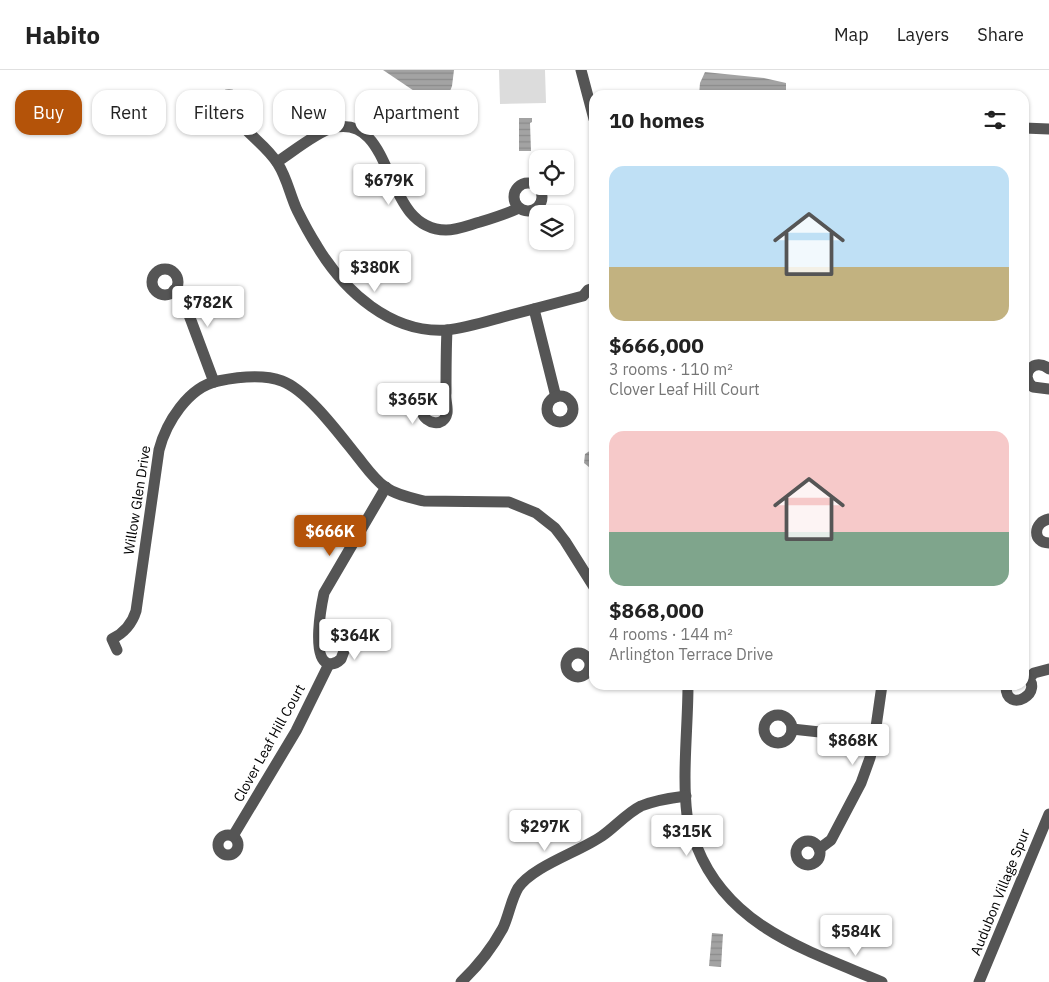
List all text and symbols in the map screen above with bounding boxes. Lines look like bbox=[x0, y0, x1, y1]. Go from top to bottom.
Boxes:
text: Habito bbox=[25, 19, 100, 51]
text: Map bbox=[834, 23, 869, 46]
text: Layers bbox=[897, 23, 949, 46]
text: Share bbox=[977, 23, 1024, 46]
chip: Buy bbox=[15, 90, 82, 135]
chip: Rent bbox=[92, 90, 166, 135]
chip: Filters bbox=[176, 90, 263, 135]
chip: New bbox=[273, 90, 345, 135]
chip: Apartment bbox=[355, 90, 478, 135]
text: 10 homes bbox=[609, 106, 705, 134]
icon: filters bbox=[981, 106, 1009, 134]
map controls bbox=[529, 150, 574, 250]
button: locate bbox=[529, 150, 574, 195]
pin: $679K bbox=[354, 164, 424, 206]
text: $679K bbox=[364, 170, 414, 190]
icon: home bbox=[764, 199, 854, 289]
button: layers bbox=[529, 205, 574, 250]
pin: $380K bbox=[340, 250, 410, 293]
text: $380K bbox=[350, 257, 400, 277]
pin: $782K bbox=[173, 286, 243, 328]
text: $782K bbox=[183, 292, 233, 312]
text: $666,000 bbox=[609, 331, 704, 359]
text: 3 rooms · 110 m² bbox=[609, 359, 733, 379]
text: Clover Leaf Hill Court bbox=[609, 379, 760, 399]
pin: $365K bbox=[378, 382, 448, 425]
text: $365K bbox=[388, 389, 438, 409]
street label: Willow Glen Drive bbox=[119, 444, 155, 556]
icon: home bbox=[764, 464, 854, 554]
pin: $666K bbox=[295, 514, 365, 557]
text: $666K bbox=[305, 521, 355, 541]
text: $868,000 bbox=[609, 596, 704, 624]
pin: $364K bbox=[320, 618, 390, 661]
text: 4 rooms · 144 m² bbox=[609, 624, 733, 644]
text: $364K bbox=[330, 625, 380, 645]
text: Arlington Terrace Drive bbox=[609, 644, 773, 664]
street label: Clover Leaf Hill Court bbox=[229, 681, 309, 805]
pin: $868K bbox=[818, 724, 888, 766]
text: $868K bbox=[828, 730, 878, 750]
pin: $297K bbox=[510, 810, 580, 852]
pin: $315K bbox=[652, 814, 722, 857]
text: $297K bbox=[520, 816, 570, 836]
text: $315K bbox=[662, 821, 712, 841]
street label: Audubon Village Spur bbox=[966, 826, 1034, 958]
pin: $584K bbox=[821, 914, 891, 957]
text: $584K bbox=[831, 921, 881, 941]

